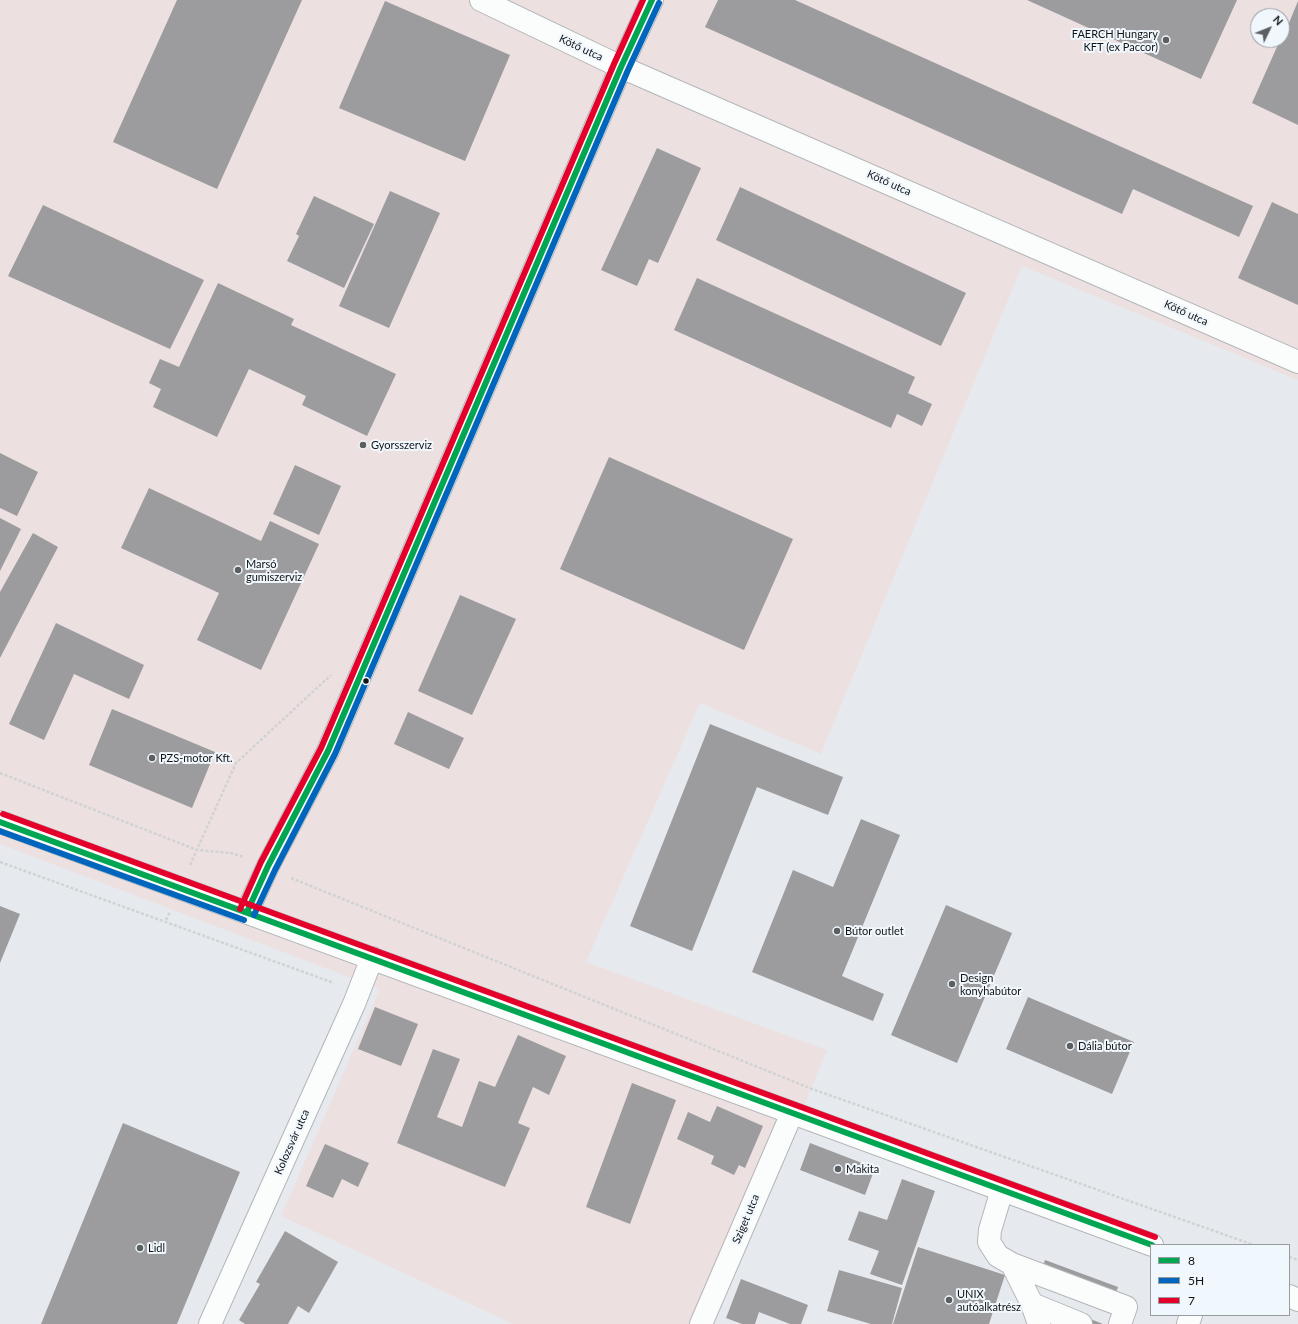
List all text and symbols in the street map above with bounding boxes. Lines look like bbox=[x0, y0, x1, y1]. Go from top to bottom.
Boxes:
north arrow bbox=[1250, 8, 1290, 48]
text: N bbox=[1271, 13, 1286, 28]
place label: FAERCH Hungary KFT (ex Paccor) bbox=[1072, 27, 1158, 53]
street label: Kötő utca bbox=[557, 32, 605, 64]
marker: FAERCH Hungary KFT (ex Paccor) bbox=[1161, 35, 1171, 45]
street label: Kötő utca bbox=[865, 167, 913, 199]
street label: Kötő utca bbox=[1162, 297, 1210, 329]
place label: Gyorsszerviz bbox=[371, 438, 432, 452]
marker: Gyorsszerviz bbox=[358, 440, 368, 450]
place label: Marsó gumiszerviz bbox=[246, 557, 302, 583]
marker: Marsó gumiszerviz bbox=[233, 565, 243, 575]
unlabelled marker bbox=[361, 676, 371, 686]
place label: PZS-motor Kft. bbox=[160, 751, 233, 765]
marker: PZS-motor Kft. bbox=[147, 753, 157, 763]
place label: Bútor outlet bbox=[845, 924, 904, 938]
marker: Bútor outlet bbox=[832, 926, 842, 936]
place label: Design konyhabútor bbox=[960, 971, 1021, 997]
marker: Design konyhabútor bbox=[947, 979, 957, 989]
place label: Dália bútor bbox=[1078, 1039, 1132, 1053]
marker: Dália bútor bbox=[1065, 1041, 1075, 1051]
street label: Kolozsvár utca bbox=[272, 1107, 312, 1177]
place label: Makita bbox=[846, 1162, 879, 1176]
marker: Makita bbox=[833, 1164, 843, 1174]
street label: Sziget utca bbox=[730, 1192, 762, 1246]
place label: Lidl bbox=[148, 1241, 165, 1255]
marker: Lidl bbox=[135, 1243, 145, 1253]
legend bbox=[1150, 1244, 1290, 1316]
text: 8 bbox=[1188, 1253, 1195, 1268]
text: 5H bbox=[1188, 1273, 1204, 1288]
place label: UNIX autóalkatrész bbox=[957, 1287, 1021, 1313]
text: 7 bbox=[1188, 1293, 1195, 1308]
marker: UNIX autóalkatrész bbox=[944, 1295, 954, 1305]

